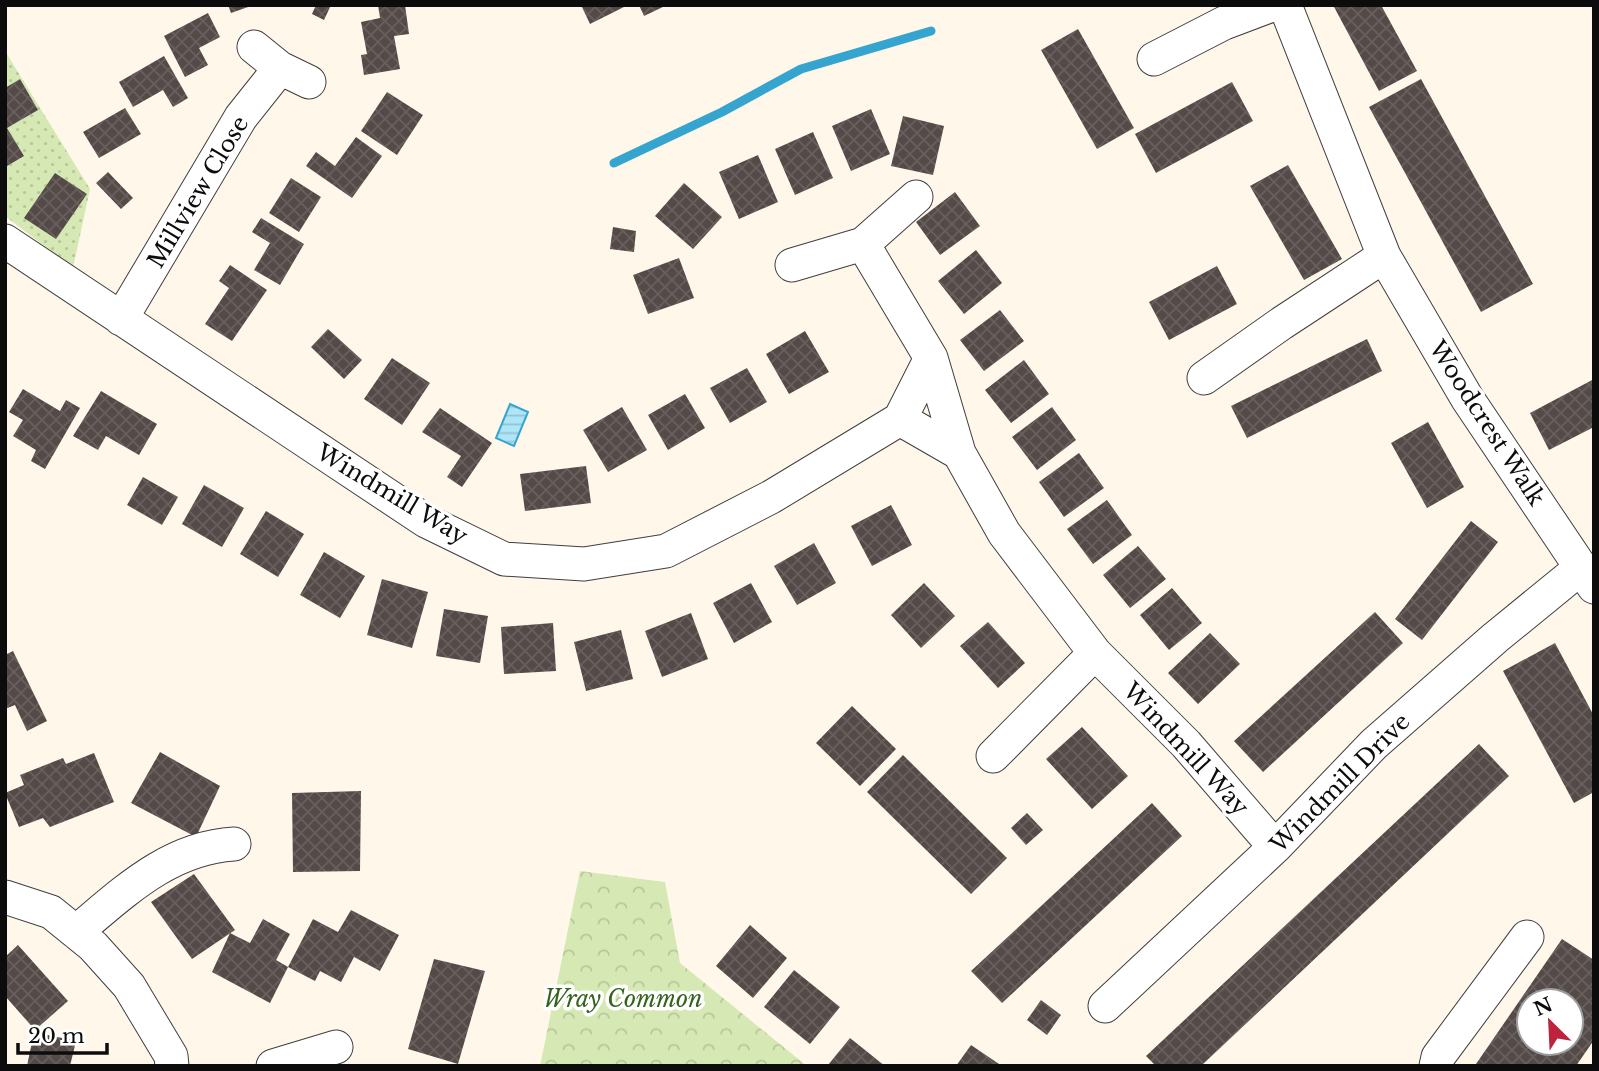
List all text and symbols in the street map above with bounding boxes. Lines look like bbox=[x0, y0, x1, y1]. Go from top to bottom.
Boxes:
street label: Millview Close bbox=[142, 111, 254, 273]
street label: Woodcrest Walk bbox=[1423, 334, 1551, 512]
street label: Windmill Way bbox=[311, 437, 473, 550]
street label: Windmill Way bbox=[1117, 676, 1255, 821]
street label: Windmill Drive bbox=[1264, 707, 1416, 859]
park label: Wray Common bbox=[544, 985, 702, 1013]
north arrow bbox=[1515, 987, 1585, 1057]
text: N bbox=[1530, 993, 1556, 1021]
scale bar bbox=[18, 1012, 107, 1056]
text: 20 m bbox=[28, 1023, 85, 1049]

